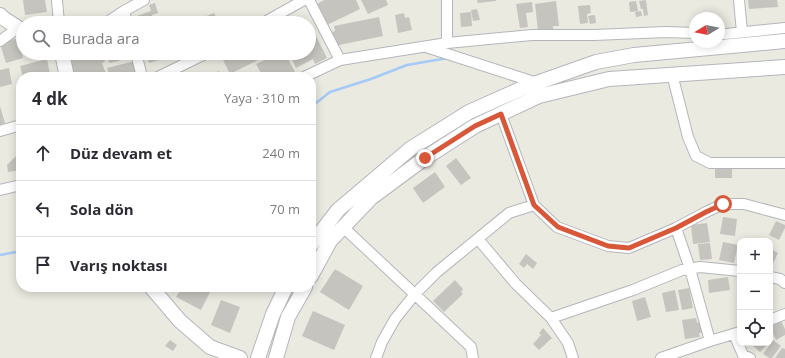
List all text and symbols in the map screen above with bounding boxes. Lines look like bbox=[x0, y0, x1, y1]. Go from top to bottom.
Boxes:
north arrow bbox=[689, 12, 725, 48]
search box bbox=[16, 16, 316, 60]
icon: search bbox=[30, 27, 52, 49]
text: Burada ara bbox=[62, 28, 140, 48]
text: 4 dk bbox=[32, 87, 67, 110]
text: Yaya · 310 m bbox=[224, 89, 300, 107]
icon: ahead bbox=[32, 142, 54, 164]
text: Düz devam et bbox=[70, 143, 172, 163]
text: 240 m bbox=[262, 144, 300, 162]
route end bbox=[416, 149, 434, 167]
route start bbox=[714, 195, 732, 213]
icon: left bbox=[32, 198, 54, 220]
text: Sola dön bbox=[70, 199, 134, 219]
text: 70 m bbox=[270, 200, 300, 218]
map controls bbox=[737, 238, 773, 346]
button: + bbox=[737, 238, 773, 274]
icon: arrive bbox=[32, 254, 54, 276]
text: Varış noktası bbox=[70, 255, 168, 275]
button: − bbox=[737, 274, 773, 310]
button: locate bbox=[737, 310, 773, 346]

